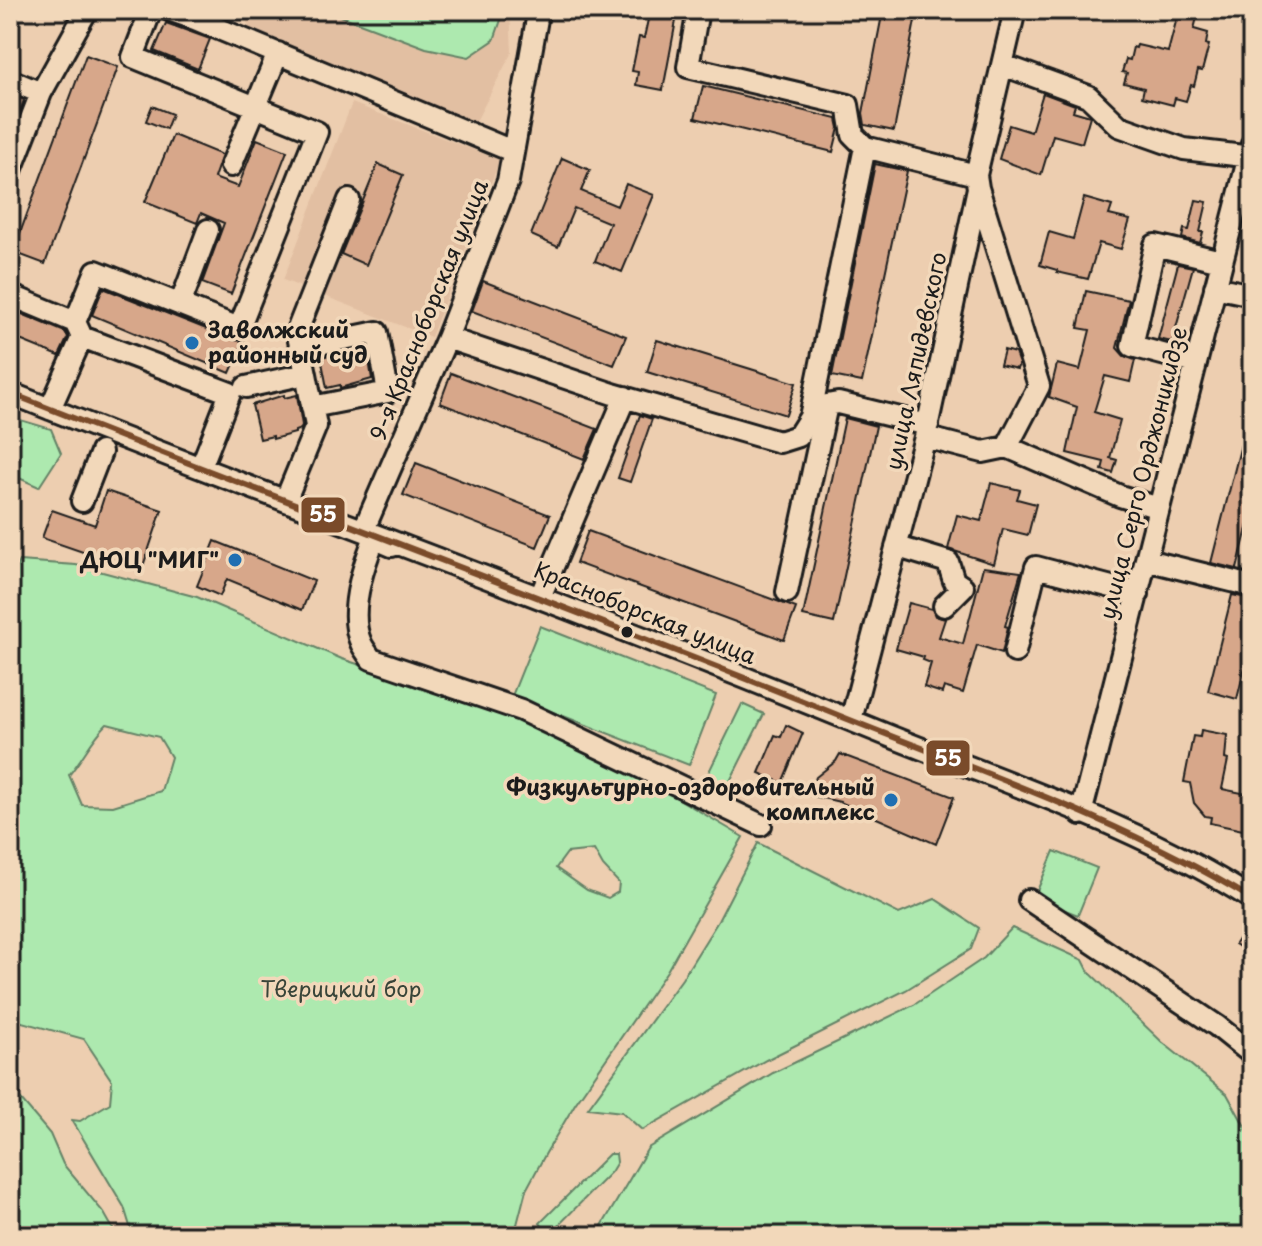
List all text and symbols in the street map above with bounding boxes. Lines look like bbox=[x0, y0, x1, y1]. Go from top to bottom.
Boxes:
street label: 9-я Красноборская улица bbox=[360, 174, 495, 445]
street label: улица Ляпидевского bbox=[875, 249, 954, 473]
place label: Заволжский районный суд bbox=[207, 312, 367, 370]
street label: улица Серго Орджоникидзе bbox=[1089, 323, 1194, 622]
marker: Заволжский районный суд bbox=[183, 334, 201, 352]
line badge: 55 bbox=[300, 496, 346, 534]
text: 55 bbox=[309, 496, 337, 529]
place label: ДЮЦ "МИГ" bbox=[79, 542, 219, 575]
marker: ДЮЦ "МИГ" bbox=[226, 551, 244, 569]
street label: Красноборская улица bbox=[530, 552, 762, 671]
unlabelled marker bbox=[619, 624, 635, 640]
line badge: 55 bbox=[925, 739, 971, 777]
text: 55 bbox=[934, 740, 962, 773]
place label: Физкультурно-оздоровительный комплекс bbox=[506, 769, 875, 827]
marker: Физкультурно-оздоровительный комплекс bbox=[882, 791, 900, 809]
park label: Тверицкий бор bbox=[261, 971, 421, 1004]

